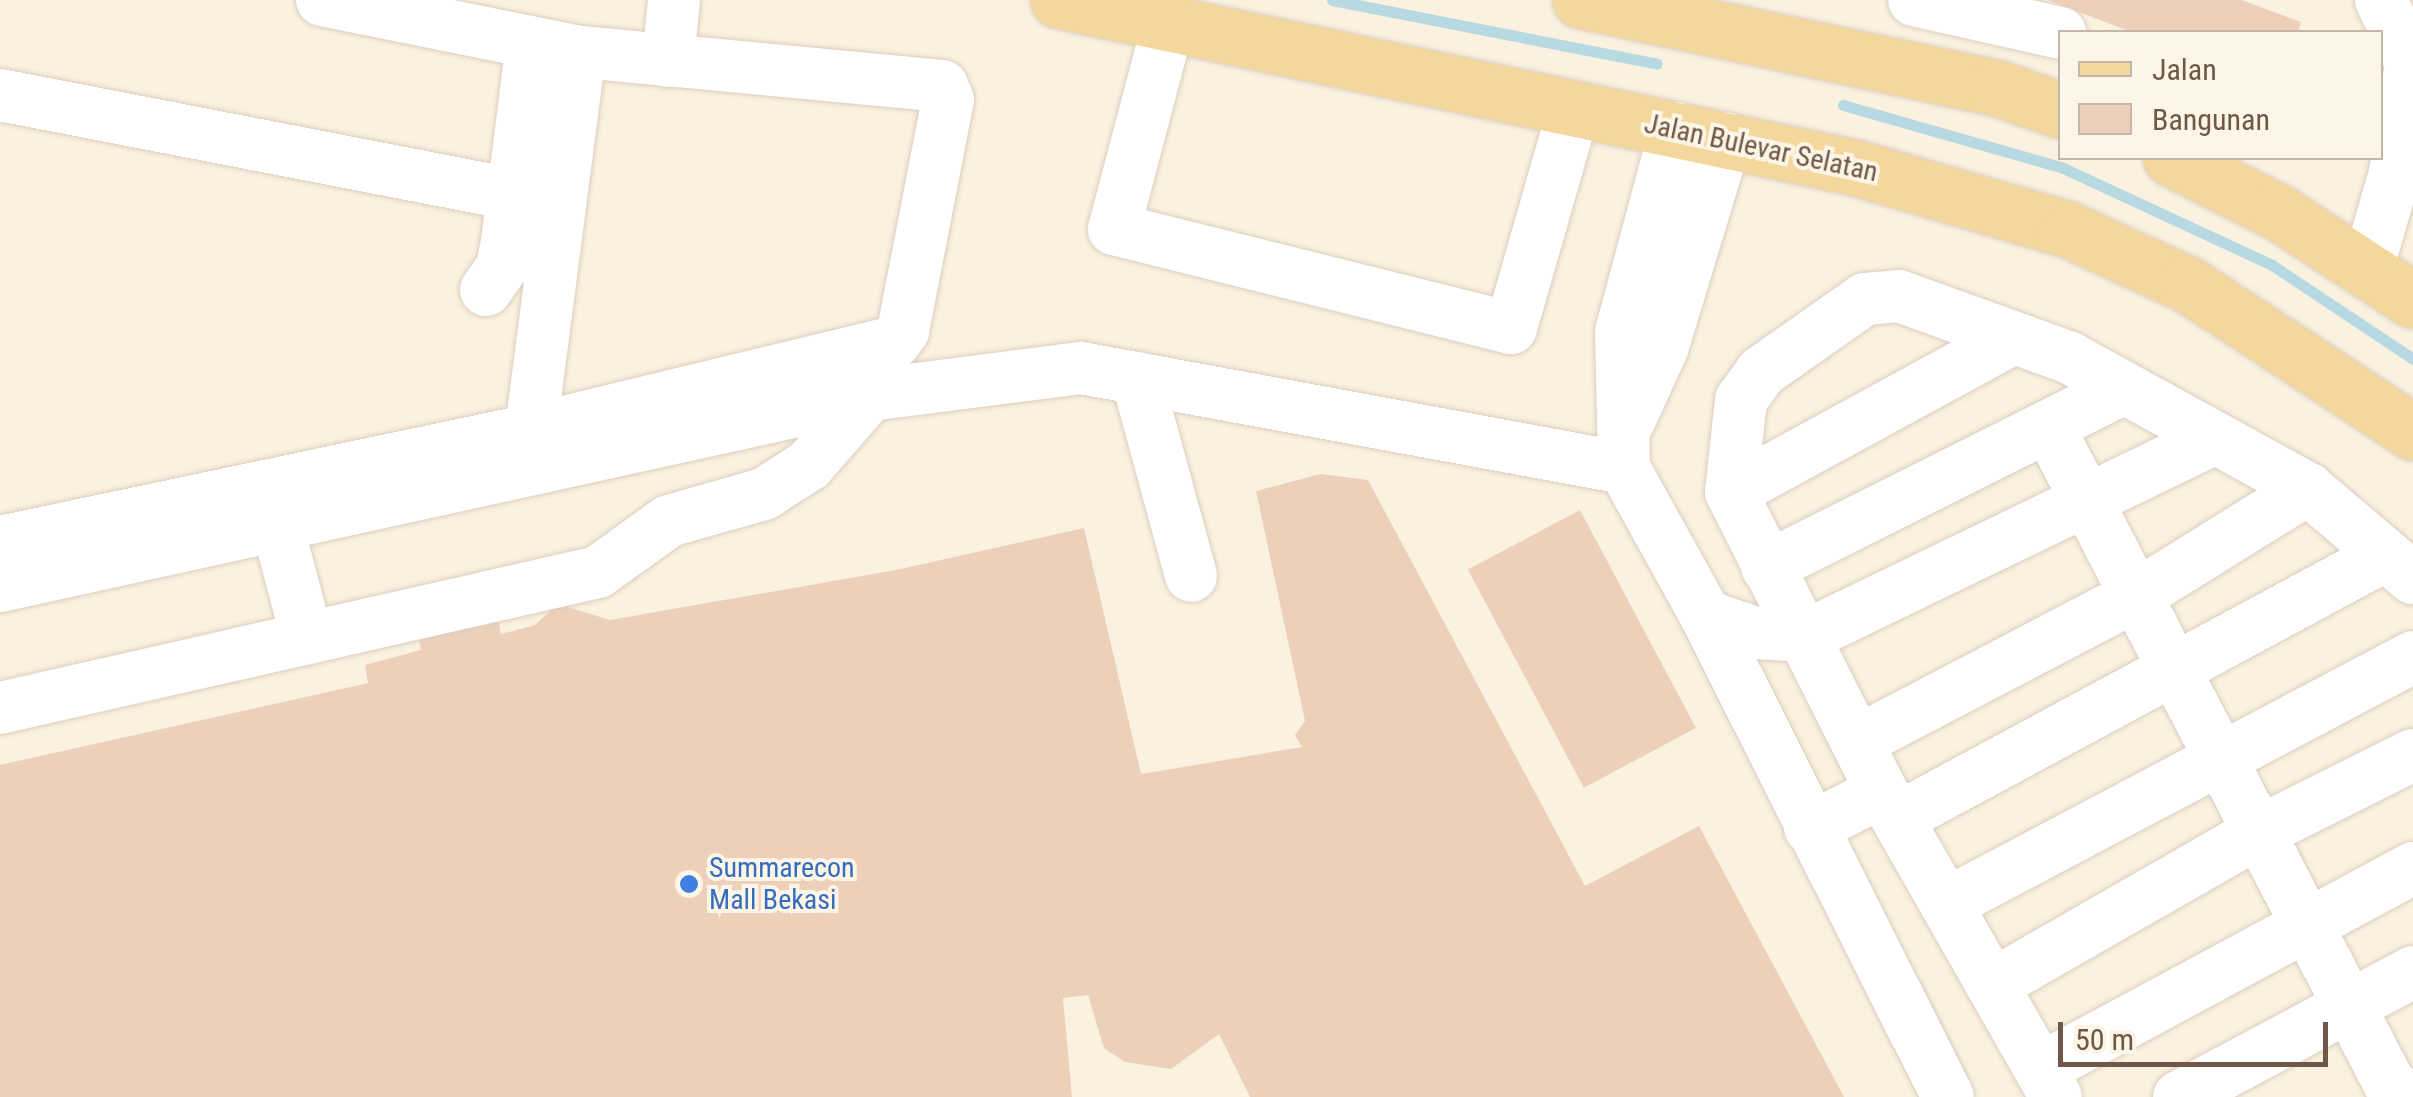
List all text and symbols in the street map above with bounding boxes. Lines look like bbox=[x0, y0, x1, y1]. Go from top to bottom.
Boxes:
legend bbox=[2058, 30, 2383, 160]
text: Jalan bbox=[2152, 52, 2217, 87]
text: Bangunan bbox=[2152, 102, 2270, 137]
street label: Jalan Bulevar Selatan bbox=[1641, 107, 1881, 189]
place label: Summarecon Mall Bekasi bbox=[709, 851, 855, 917]
marker: Summarecon Mall Bekasi bbox=[678, 873, 700, 895]
scale bar bbox=[2063, 1002, 2333, 1064]
text: 50 m bbox=[2075, 1022, 2134, 1057]

